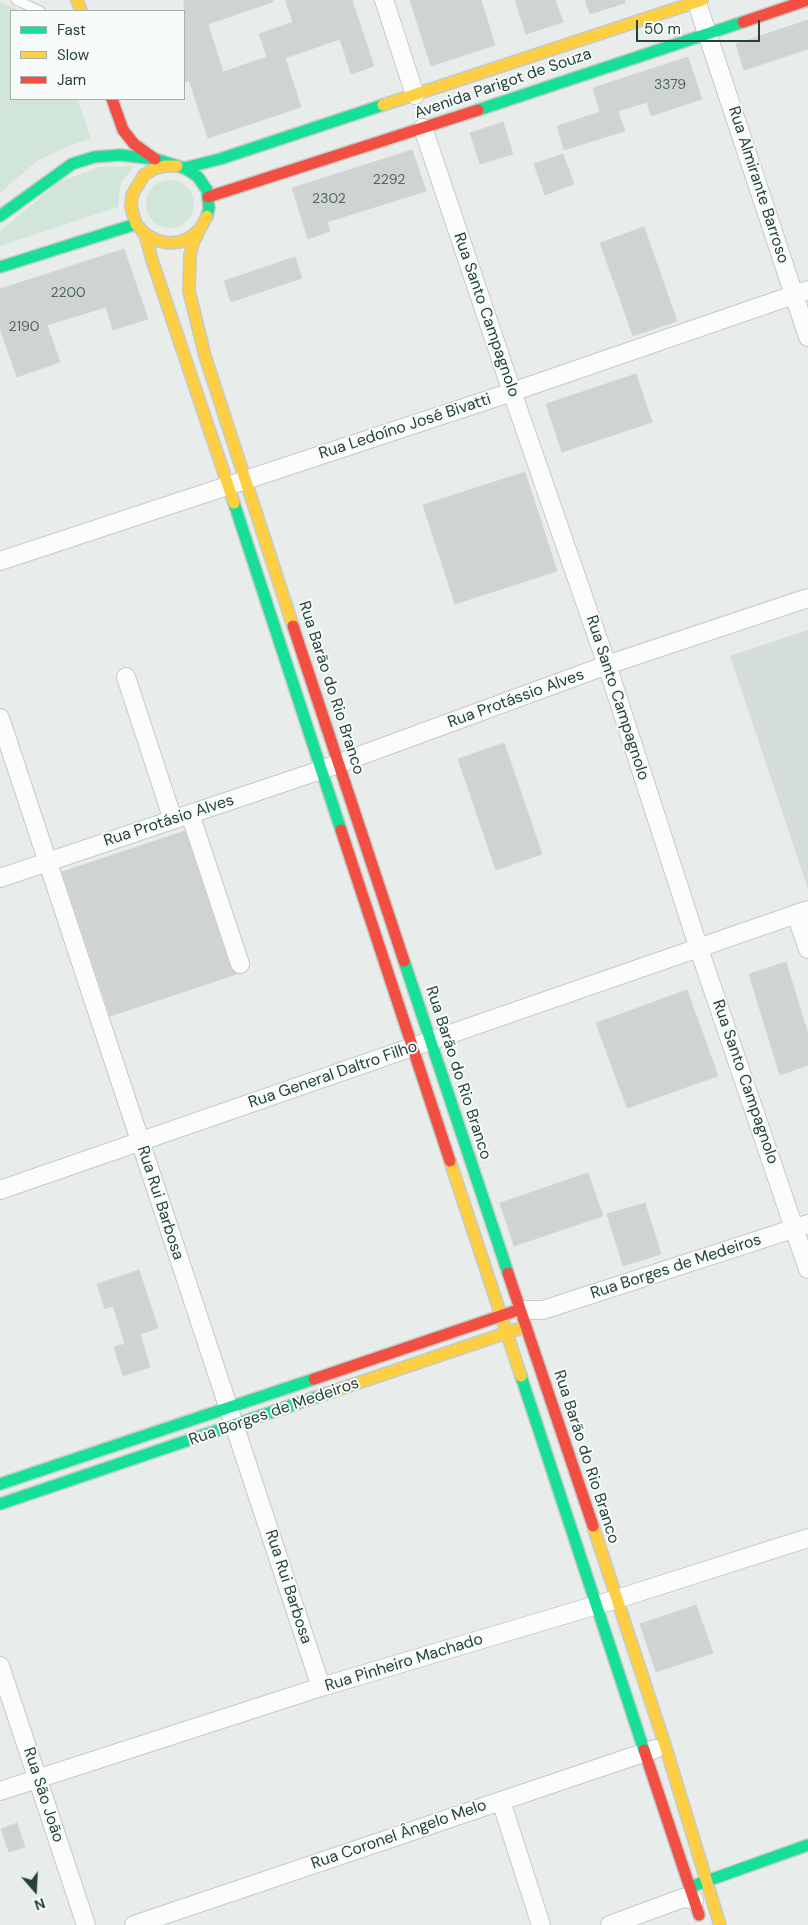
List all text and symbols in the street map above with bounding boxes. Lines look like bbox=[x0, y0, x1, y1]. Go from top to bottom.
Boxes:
legend bbox=[10, 10, 185, 100]
scale bar bbox=[638, 10, 762, 42]
text: 50 m bbox=[644, 19, 681, 39]
text: Fast bbox=[57, 20, 86, 40]
text: Slow bbox=[57, 45, 89, 65]
street label: Avenida Parigot de Souza bbox=[412, 45, 594, 123]
text: Jam bbox=[57, 70, 86, 90]
house number: 3379 bbox=[654, 77, 686, 93]
street label: Rua Almirante Barroso bbox=[724, 104, 792, 266]
house number: 2292 bbox=[373, 172, 405, 188]
house number: 2302 bbox=[312, 191, 346, 207]
street label: Rua Santo Campagnolo bbox=[449, 230, 523, 400]
house number: 2200 bbox=[50, 285, 86, 301]
house number: 2190 bbox=[9, 319, 39, 335]
street label: Rua Ledoíno José Bivatti bbox=[316, 390, 494, 464]
street label: Rua Barão do Rio Branco bbox=[294, 599, 368, 777]
street label: Rua Santo Campagnolo bbox=[581, 613, 653, 783]
street label: Rua Protássio Alves bbox=[445, 665, 587, 733]
street label: Rua Protásio Alves bbox=[102, 791, 236, 851]
street label: Rua Barão do Rio Branco bbox=[421, 984, 495, 1162]
street label: Rua Santo Campagnolo bbox=[708, 997, 782, 1167]
street label: Rua General Daltro Filho bbox=[246, 1037, 420, 1113]
street label: Rua Rui Barbosa bbox=[132, 1143, 188, 1263]
street label: Rua Borges de Medeiros bbox=[588, 1230, 764, 1304]
street label: Rua Barão do Rio Branco bbox=[549, 1368, 623, 1546]
street label: Rua Borges de Medeiros bbox=[186, 1374, 362, 1450]
street label: Rua Rui Barbosa bbox=[260, 1527, 316, 1647]
street label: Rua Pinheiro Machado bbox=[323, 1630, 485, 1696]
street label: Rua São João bbox=[19, 1745, 67, 1845]
street label: Rua Coronel Ângelo Melo bbox=[309, 1796, 489, 1874]
north arrow bbox=[10, 1865, 60, 1915]
text: N bbox=[32, 1894, 48, 1914]

